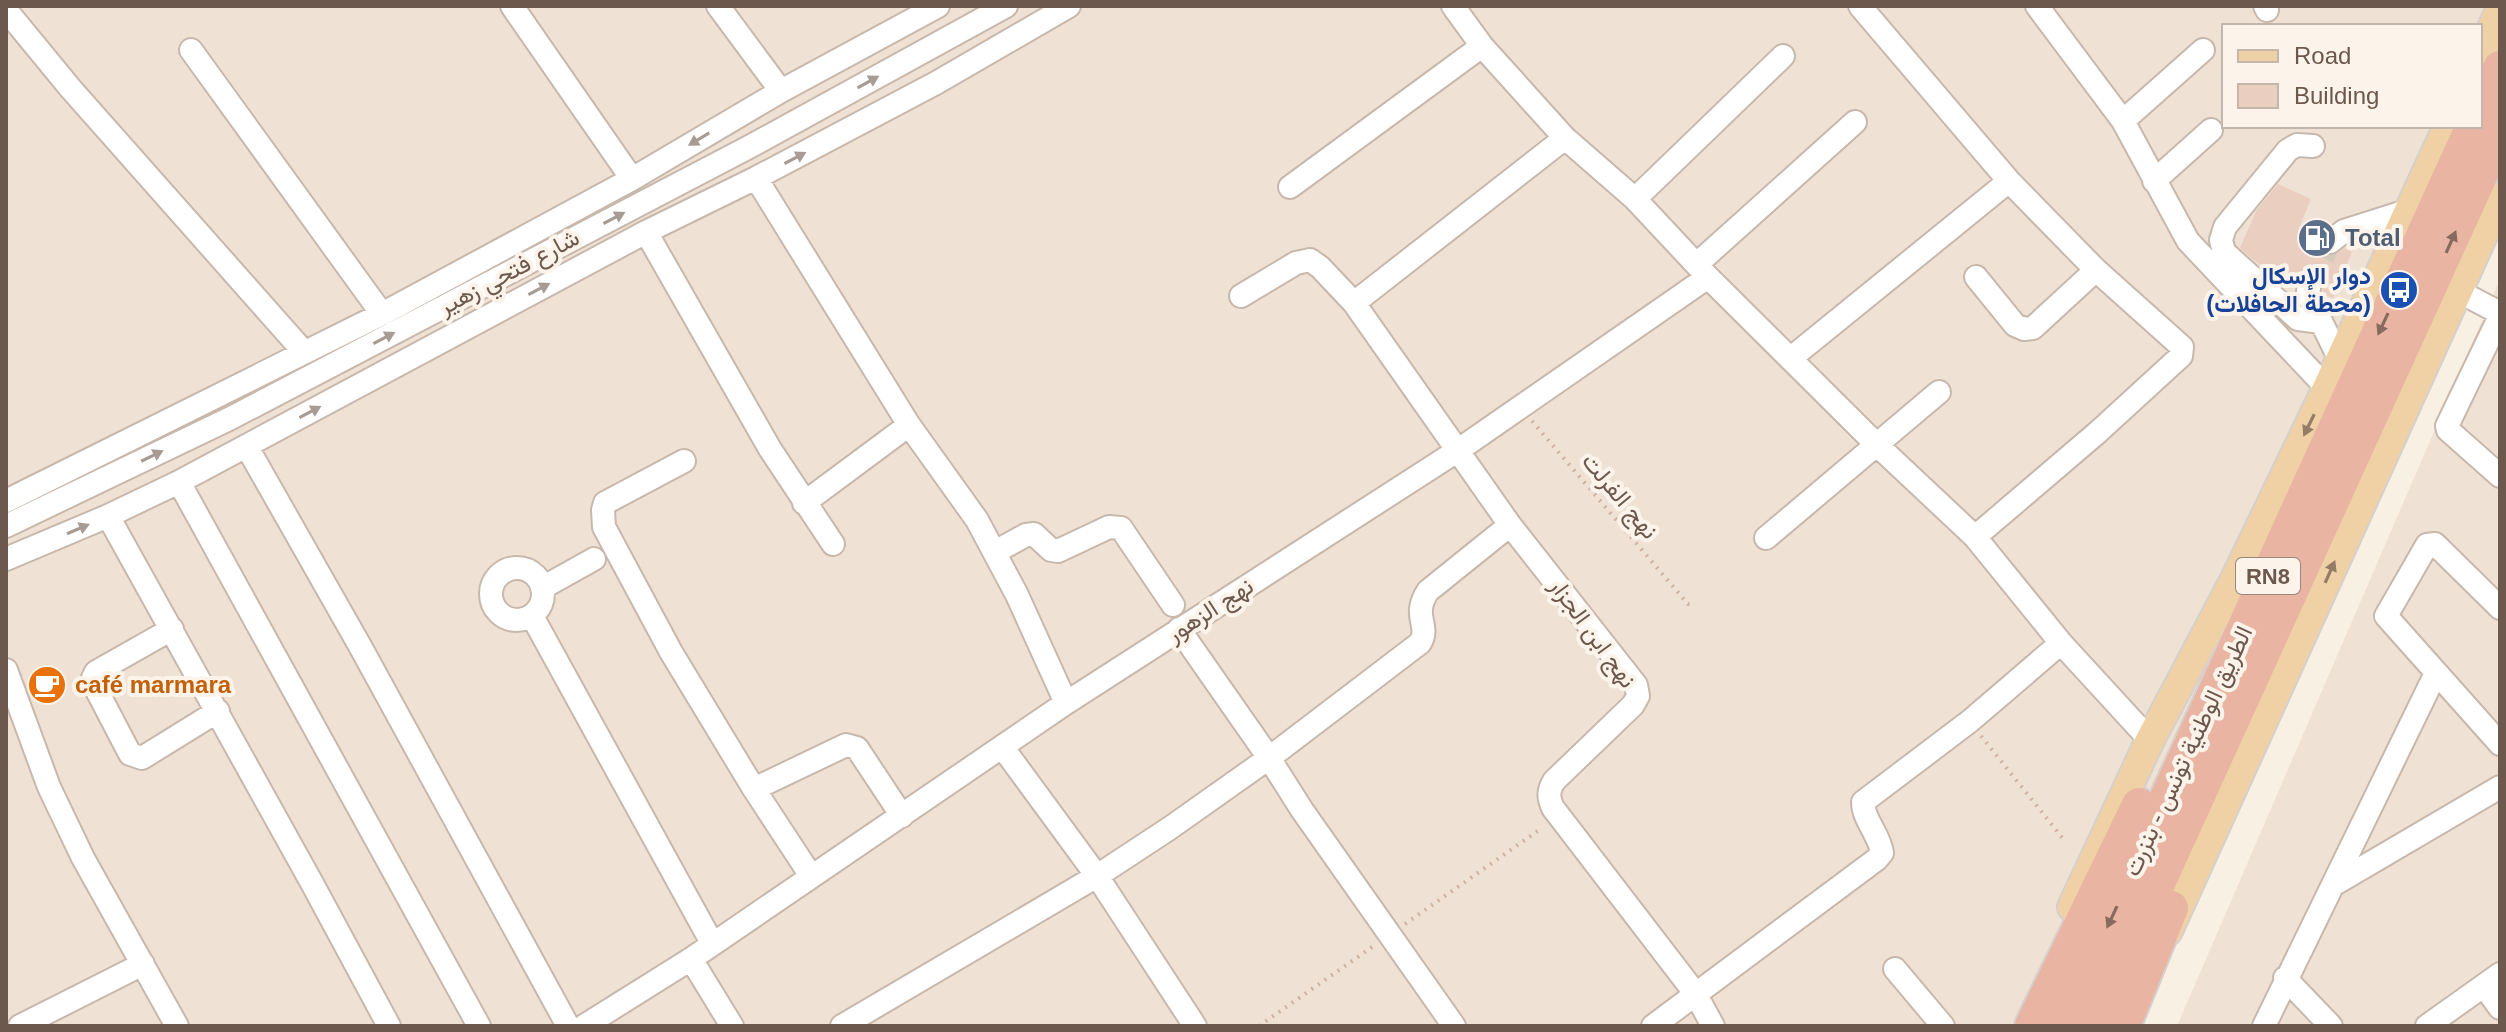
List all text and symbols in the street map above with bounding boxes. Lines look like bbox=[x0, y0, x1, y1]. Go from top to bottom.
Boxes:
legend bbox=[2222, 24, 2482, 128]
text: Road bbox=[2294, 42, 2351, 69]
one-way arrow bbox=[857, 75, 880, 89]
text: Building bbox=[2294, 82, 2379, 109]
one-way arrow bbox=[687, 132, 710, 146]
one-way arrow bbox=[784, 151, 807, 164]
one-way arrow bbox=[603, 211, 626, 224]
fuel station icon: Total bbox=[2296, 217, 2338, 259]
street label: شارع فتحي زهير bbox=[433, 223, 586, 326]
place label: Total bbox=[2345, 224, 2401, 251]
one-way arrow bbox=[2444, 230, 2457, 254]
place label: دوار الإسكال (محطة الحافلات) bbox=[2206, 262, 2371, 317]
bus stop icon: دوار الإسكال (محطة الحافلات) bbox=[2378, 269, 2420, 311]
one-way arrow bbox=[528, 283, 550, 297]
one-way arrow bbox=[2376, 313, 2390, 336]
one-way arrow bbox=[372, 331, 395, 344]
one-way arrow bbox=[299, 406, 322, 419]
one-way arrow bbox=[2302, 414, 2316, 437]
street label: نهج الفرلت bbox=[1574, 447, 1664, 546]
one-way arrow bbox=[141, 449, 164, 462]
one-way arrow bbox=[66, 522, 90, 535]
road number: RN8 bbox=[2236, 558, 2300, 594]
one-way arrow bbox=[2323, 561, 2337, 584]
street label: نهج الزهور bbox=[1161, 572, 1260, 651]
street label: نهج ابن الجزار bbox=[1541, 572, 1642, 695]
street label: الطريق الوطنية تونس - بنزرت bbox=[2118, 622, 2259, 881]
cafe icon: café marmara bbox=[26, 664, 68, 706]
place label: café marmara bbox=[75, 671, 232, 698]
one-way arrow bbox=[2105, 906, 2119, 929]

